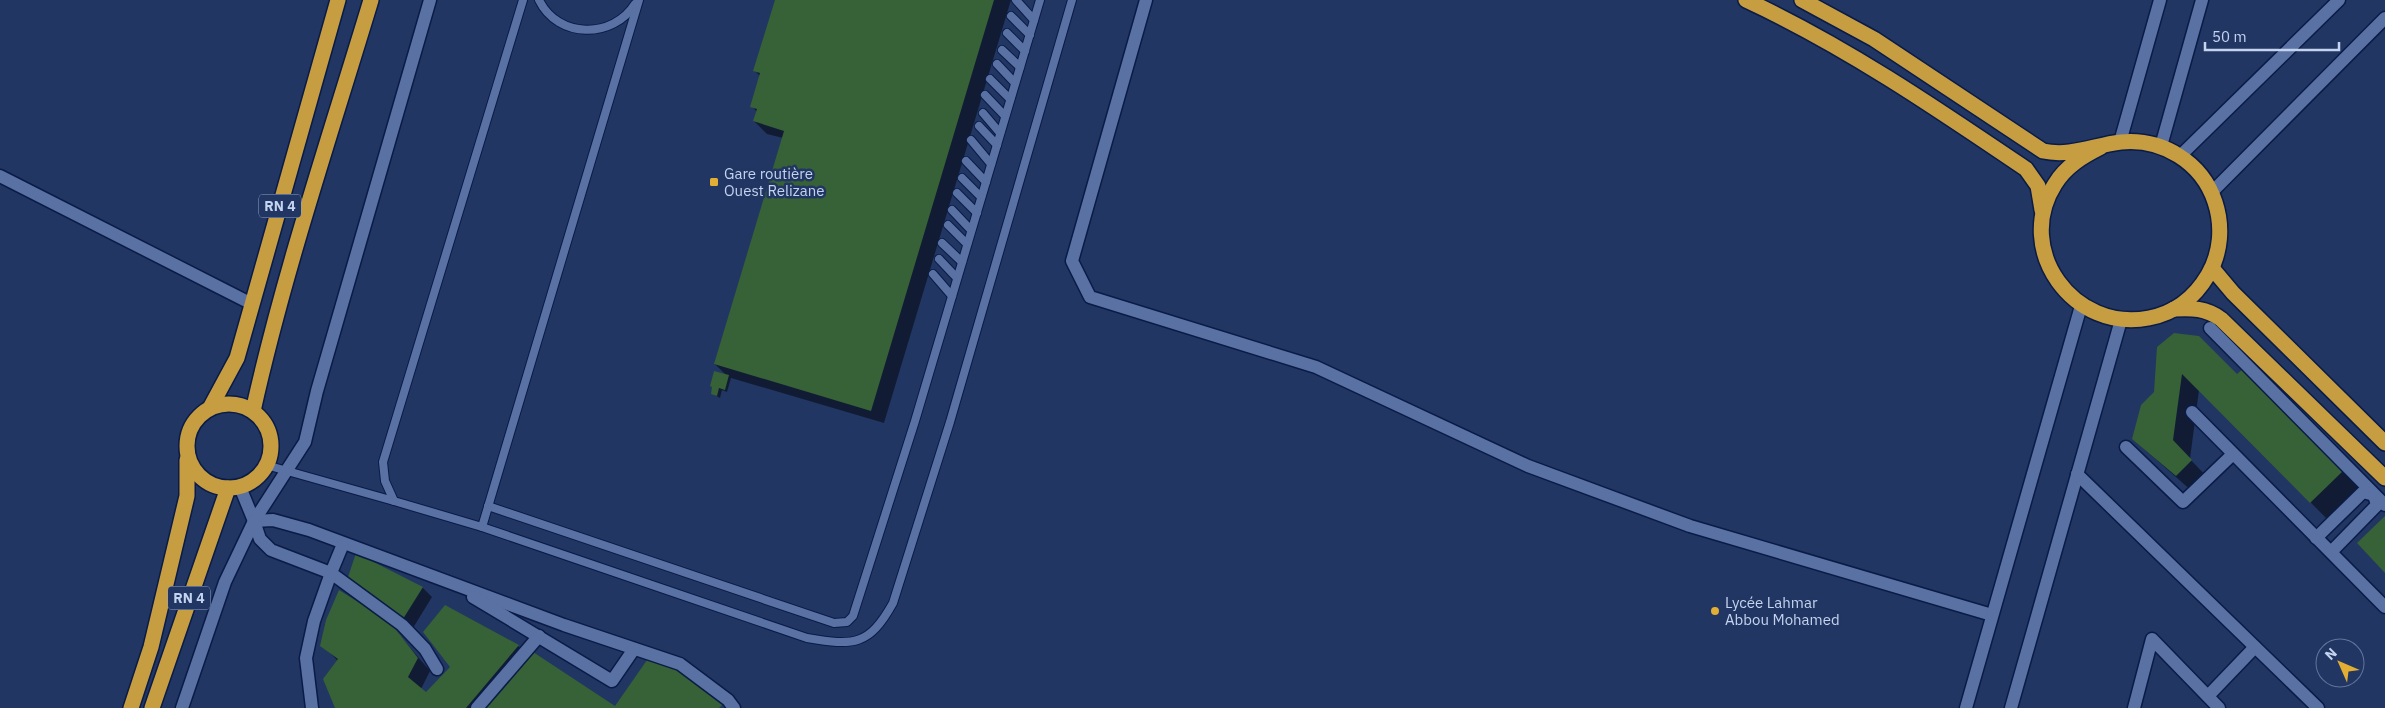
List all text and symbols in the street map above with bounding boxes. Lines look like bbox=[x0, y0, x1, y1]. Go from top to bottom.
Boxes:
scale bar bbox=[2205, 20, 2339, 52]
text: 50 m bbox=[2212, 27, 2247, 46]
place label: Gare routière Ouest Relizane bbox=[724, 164, 825, 200]
marker: Gare routière Ouest Relizane bbox=[708, 176, 720, 188]
road number: RN 4 bbox=[259, 195, 301, 218]
road number: RN 4 bbox=[168, 586, 210, 610]
place label: Lycée Lahmar Abbou Mohamed bbox=[1725, 593, 1840, 629]
marker: Lycée Lahmar Abbou Mohamed bbox=[1709, 605, 1721, 617]
north arrow bbox=[2315, 638, 2365, 688]
text: N bbox=[2321, 644, 2341, 664]

